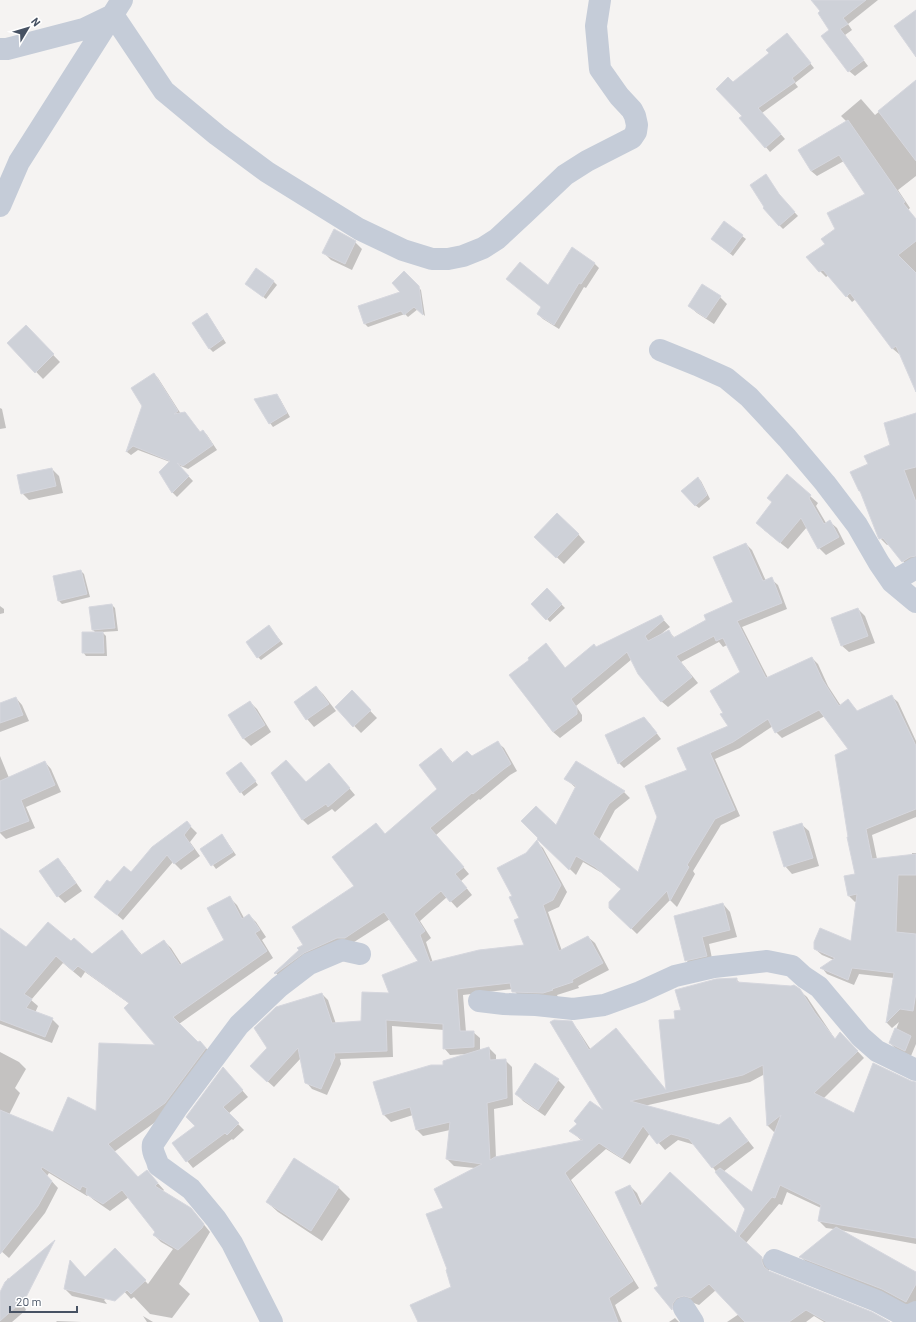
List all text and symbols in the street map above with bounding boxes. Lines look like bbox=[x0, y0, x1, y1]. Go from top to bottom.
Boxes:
north arrow bbox=[8, 8, 48, 48]
text: N bbox=[29, 15, 44, 28]
scale bar bbox=[10, 1288, 77, 1314]
text: 20 m bbox=[16, 1294, 42, 1308]

